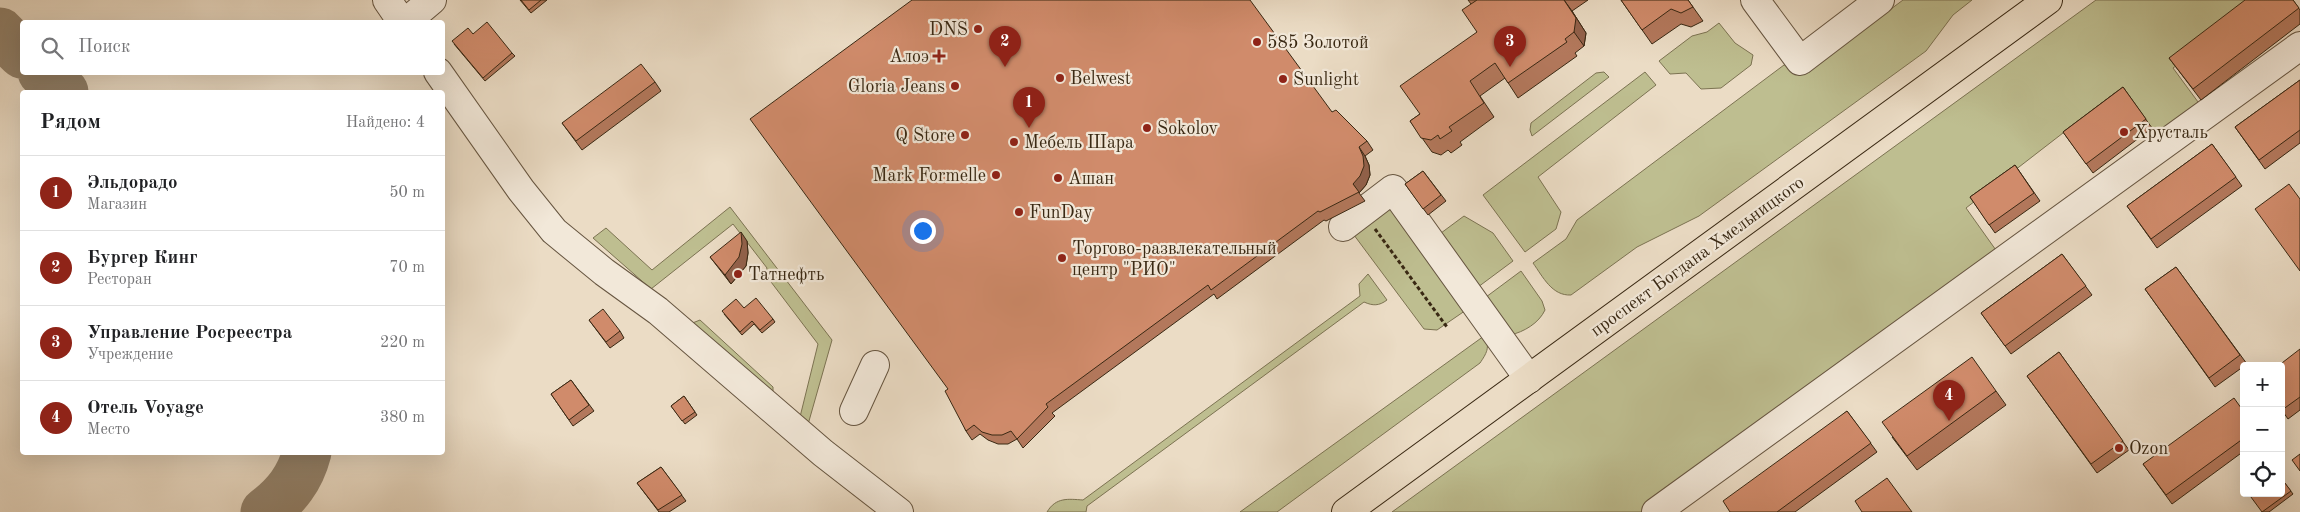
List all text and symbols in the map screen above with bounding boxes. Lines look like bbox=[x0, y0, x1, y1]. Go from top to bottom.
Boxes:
search box bbox=[20, 20, 445, 75]
place label: DNS bbox=[929, 21, 968, 39]
marker: DNS bbox=[972, 23, 984, 35]
pin: 2 bbox=[989, 26, 1021, 67]
pin: 3 bbox=[1494, 26, 1526, 67]
icon: search bbox=[38, 34, 66, 62]
place label: 585 Золотой bbox=[1267, 34, 1369, 52]
marker: 585 Золотой bbox=[1251, 36, 1263, 48]
text: Поиск bbox=[78, 38, 130, 57]
place label: Алоэ bbox=[889, 48, 929, 66]
marker: Алоэ bbox=[933, 50, 945, 62]
place label: Belwest bbox=[1070, 70, 1131, 88]
place label: Sunlight bbox=[1293, 71, 1359, 89]
marker: Belwest bbox=[1054, 72, 1066, 84]
marker: Sunlight bbox=[1277, 73, 1289, 85]
place label: Gloria Jeans bbox=[848, 78, 945, 96]
marker: Gloria Jeans bbox=[949, 80, 961, 92]
pin: 1 bbox=[1013, 87, 1045, 128]
text: Рядом bbox=[40, 112, 101, 133]
text: Найдено: 4 bbox=[346, 115, 425, 131]
place label: Sokolov bbox=[1157, 120, 1218, 138]
marker: Sokolov bbox=[1141, 122, 1153, 134]
place label: Хрусталь bbox=[2134, 124, 2208, 142]
marker: Хрусталь bbox=[2118, 126, 2130, 138]
place label: Q Store bbox=[895, 127, 955, 145]
marker: Q Store bbox=[959, 129, 971, 141]
place label: Мебель Шара bbox=[1024, 134, 1134, 152]
marker: Мебель Шара bbox=[1008, 136, 1020, 148]
place label: Mark Formelle bbox=[872, 167, 986, 185]
marker: Mark Formelle bbox=[990, 169, 1002, 181]
place label: Ашан bbox=[1068, 170, 1114, 188]
marker: Ашан bbox=[1052, 172, 1064, 184]
street label: проспект Богдана Хмельницкого bbox=[1588, 173, 1808, 340]
text: Эльдорадо bbox=[87, 174, 178, 193]
text: 1 bbox=[51, 185, 61, 201]
text: 50 m bbox=[389, 185, 425, 201]
text: Магазин bbox=[87, 197, 147, 213]
place label: FunDay bbox=[1029, 204, 1093, 222]
marker: FunDay bbox=[1013, 206, 1025, 218]
your location bbox=[910, 218, 936, 244]
place label: Торгово-развлекательный центр "РИО" bbox=[1072, 240, 1277, 279]
text: Бургер Кинг bbox=[87, 249, 198, 268]
marker: Торгово-развлекательный центр "РИО" bbox=[1056, 252, 1068, 264]
text: 2 bbox=[51, 260, 61, 276]
text: 70 m bbox=[389, 260, 425, 276]
place label: Татнефть bbox=[748, 266, 824, 285]
marker: Татнефть bbox=[732, 268, 744, 280]
text: Ресторан bbox=[87, 272, 152, 288]
text: Управление Росреестра bbox=[87, 324, 292, 343]
text: 3 bbox=[51, 335, 61, 351]
text: 220 m bbox=[380, 335, 425, 351]
text: Учреждение bbox=[87, 347, 173, 363]
map controls bbox=[2240, 362, 2285, 497]
button: + bbox=[2240, 362, 2285, 407]
pin: 4 bbox=[1933, 380, 1965, 421]
text: Отель Voyage bbox=[87, 399, 204, 418]
button: − bbox=[2240, 407, 2285, 452]
text: 4 bbox=[51, 410, 61, 426]
text: 380 m bbox=[380, 410, 425, 426]
text: Место bbox=[87, 422, 130, 438]
place label: Ozon bbox=[2129, 440, 2168, 458]
marker: Ozon bbox=[2113, 442, 2125, 454]
button: locate bbox=[2240, 452, 2285, 497]

